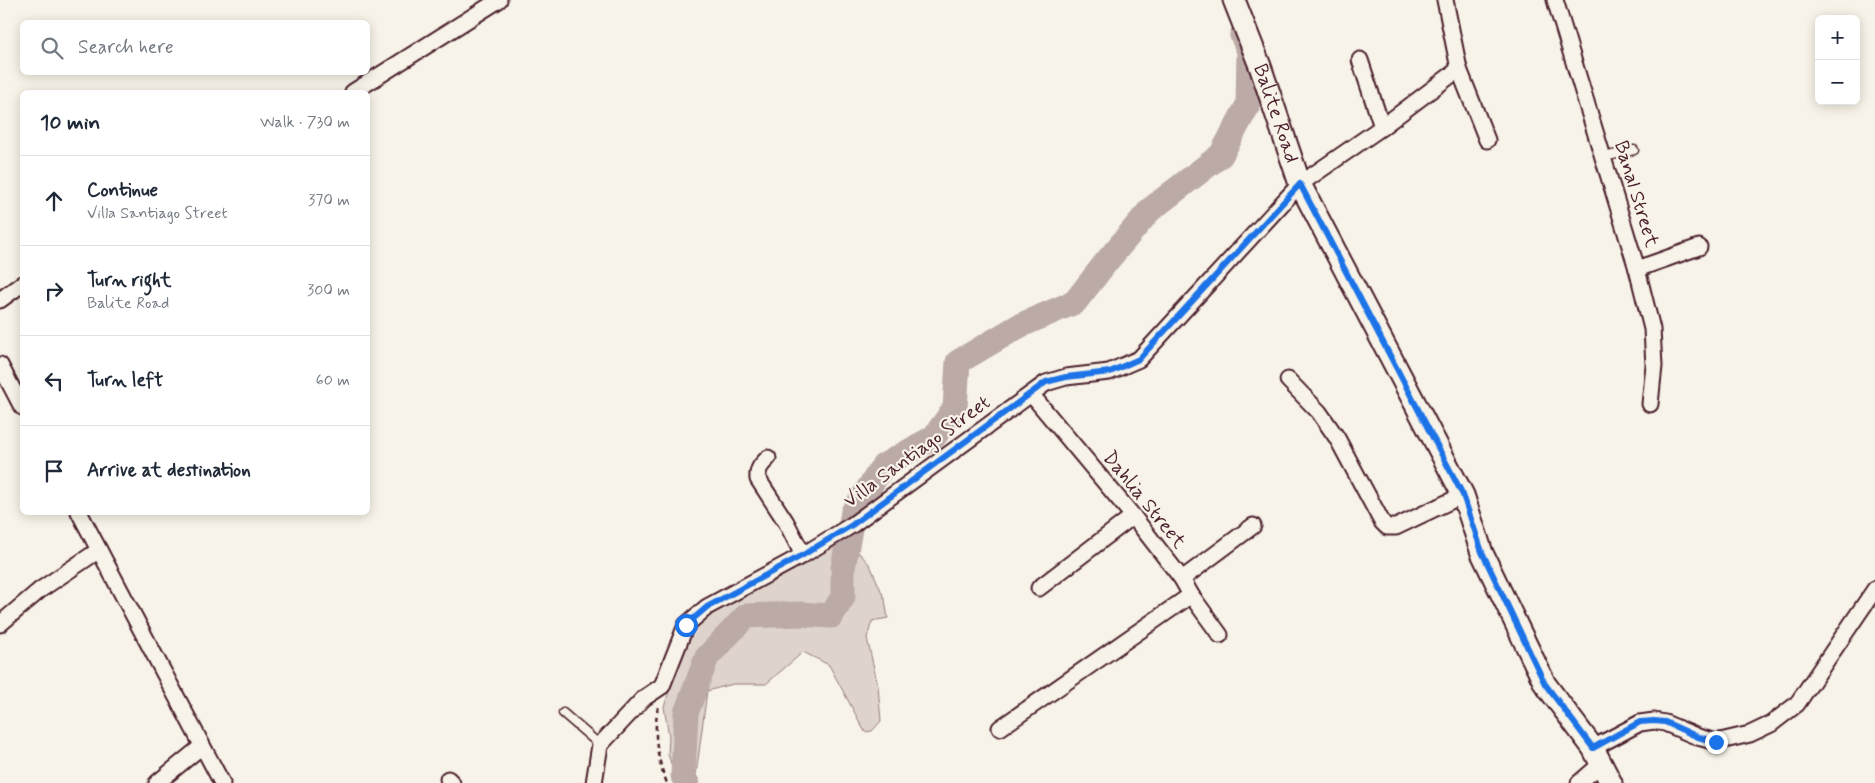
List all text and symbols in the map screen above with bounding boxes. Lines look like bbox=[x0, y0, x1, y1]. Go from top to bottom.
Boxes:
map controls bbox=[1815, 15, 1860, 105]
button: + bbox=[1815, 15, 1860, 60]
search box bbox=[20, 20, 370, 75]
icon: search bbox=[38, 34, 66, 62]
text: Search here bbox=[78, 35, 174, 60]
street label: Balite Road bbox=[1247, 60, 1305, 167]
button: − bbox=[1815, 60, 1860, 105]
text: 10 min bbox=[40, 109, 100, 137]
text: Walk · 730 m bbox=[260, 112, 350, 133]
street label: Banal Street bbox=[1607, 137, 1665, 251]
text: Continue bbox=[87, 178, 158, 203]
icon: ahead bbox=[40, 187, 68, 215]
text: 370 m bbox=[308, 190, 350, 211]
text: Villa Santiago Street bbox=[87, 203, 227, 224]
text: Turn right bbox=[87, 268, 171, 293]
icon: right bbox=[40, 277, 68, 305]
text: 300 m bbox=[307, 280, 350, 301]
text: Balite Road bbox=[87, 293, 169, 314]
icon: left bbox=[40, 367, 68, 395]
text: Turn left bbox=[87, 368, 163, 393]
text: 60 m bbox=[316, 370, 350, 391]
street label: Villa Santiago Street bbox=[838, 389, 996, 515]
street label: Dahlia Street bbox=[1096, 445, 1192, 555]
icon: arrive bbox=[40, 457, 68, 485]
text: Arrive at destination bbox=[87, 458, 251, 483]
route start bbox=[675, 614, 698, 637]
route end bbox=[1705, 731, 1728, 754]

